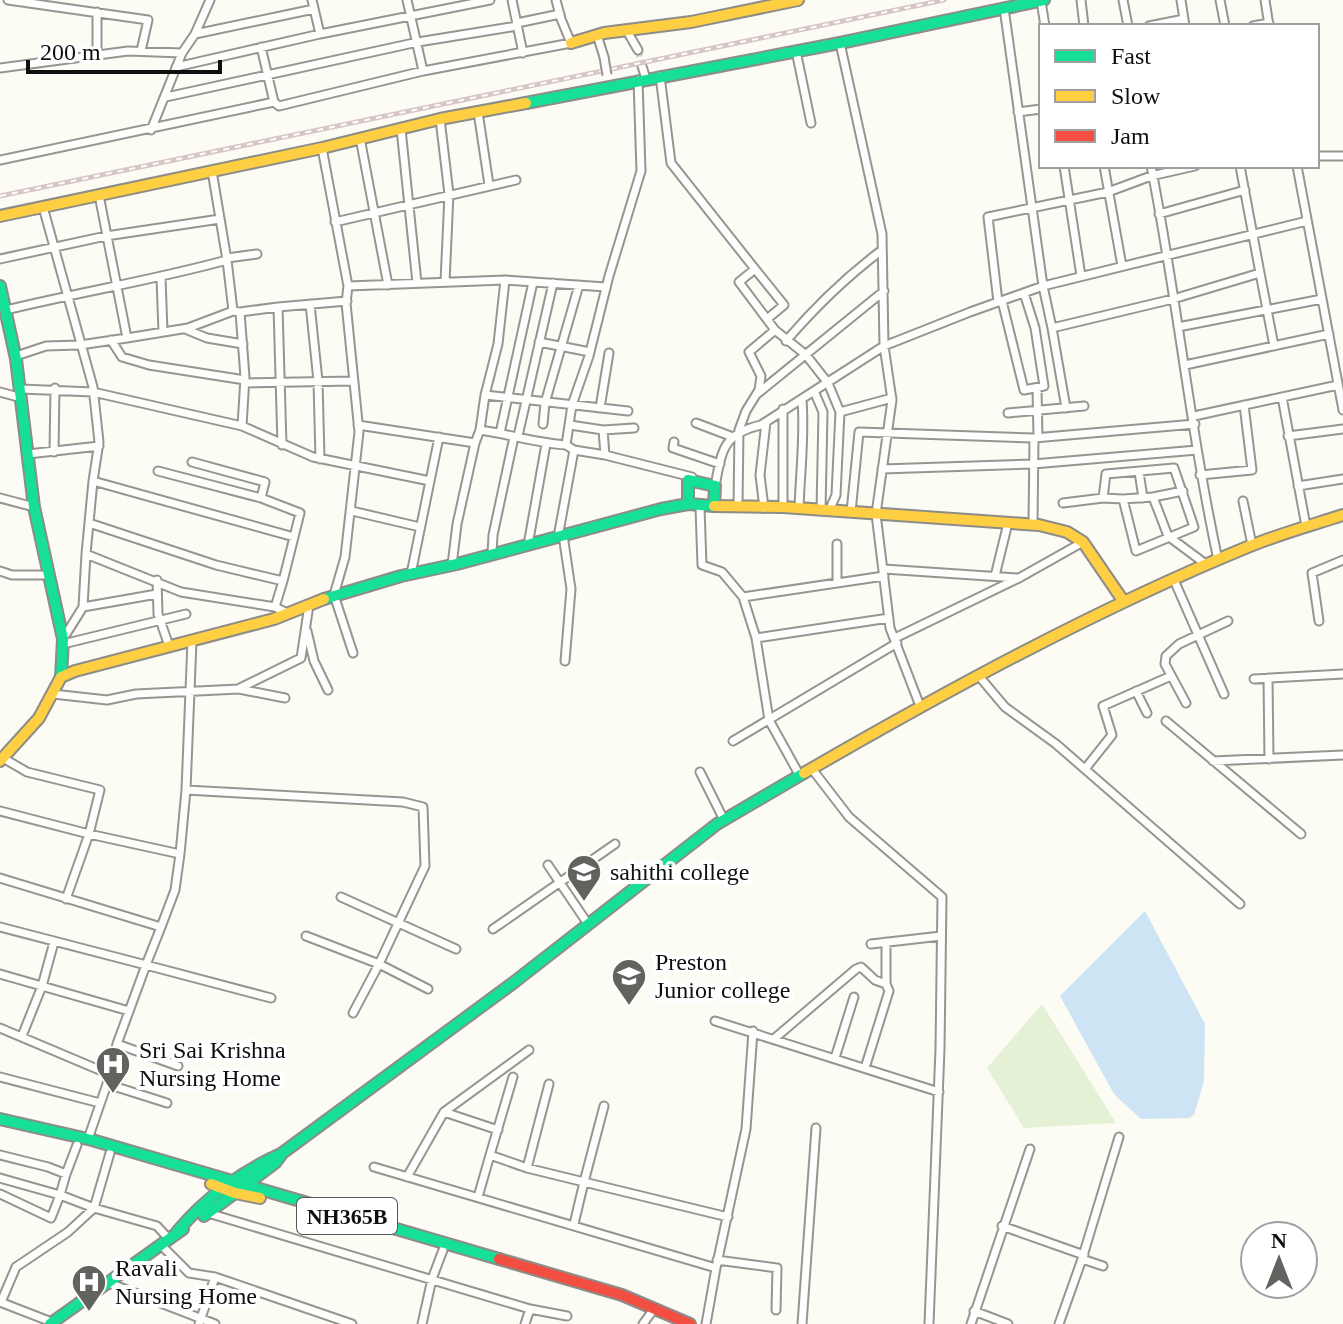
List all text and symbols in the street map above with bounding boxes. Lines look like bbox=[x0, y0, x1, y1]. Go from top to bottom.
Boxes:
scale bar bbox=[28, 24, 220, 74]
legend bbox=[1039, 24, 1319, 168]
text: 200 m bbox=[40, 39, 101, 65]
text: Fast bbox=[1111, 43, 1151, 69]
text: Slow bbox=[1111, 83, 1161, 109]
text: Jam bbox=[1111, 123, 1150, 149]
school or university icon: sahithi college bbox=[565, 853, 603, 903]
place label: sahithi college bbox=[610, 859, 749, 885]
place label: Preston Junior college bbox=[655, 949, 790, 1003]
school or university icon: Preston Junior college bbox=[610, 957, 648, 1007]
place label: Sri Sai Krishna Nursing Home bbox=[139, 1037, 286, 1091]
hospital icon: Sri Sai Krishna Nursing Home bbox=[94, 1045, 132, 1095]
road number: NH365B bbox=[297, 1198, 397, 1234]
north arrow bbox=[1239, 1220, 1319, 1300]
text: N bbox=[1271, 1228, 1287, 1253]
place label: Ravali Nursing Home bbox=[115, 1255, 257, 1309]
hospital icon: Ravali Nursing Home bbox=[70, 1263, 108, 1313]

